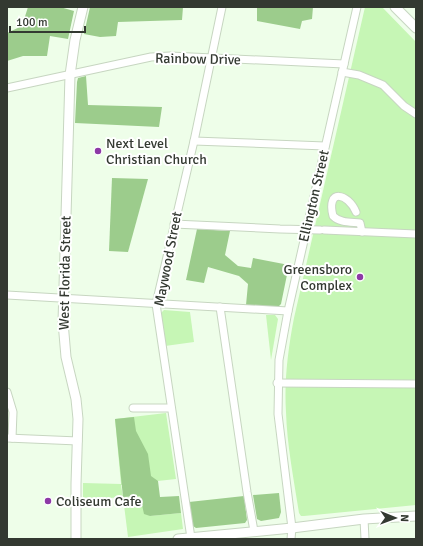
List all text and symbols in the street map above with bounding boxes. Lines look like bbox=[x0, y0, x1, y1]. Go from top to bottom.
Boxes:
scale bar bbox=[10, 8, 85, 34]
text: 100 m bbox=[16, 15, 48, 30]
street label: Rainbow Drive bbox=[155, 50, 241, 68]
place label: Next Level Christian Church bbox=[106, 135, 207, 168]
marker: Next Level Christian Church bbox=[93, 146, 103, 156]
street label: Ellington Street bbox=[295, 148, 333, 244]
street label: Maywood Street bbox=[150, 210, 186, 308]
street label: West Florida Street bbox=[56, 216, 74, 330]
place label: Greensboro Complex bbox=[284, 261, 353, 294]
marker: Greensboro Complex bbox=[355, 272, 365, 282]
place label: Coliseum Cafe bbox=[56, 493, 142, 510]
marker: Coliseum Cafe bbox=[43, 496, 53, 506]
north arrow bbox=[375, 498, 415, 538]
text: N bbox=[398, 514, 411, 522]

